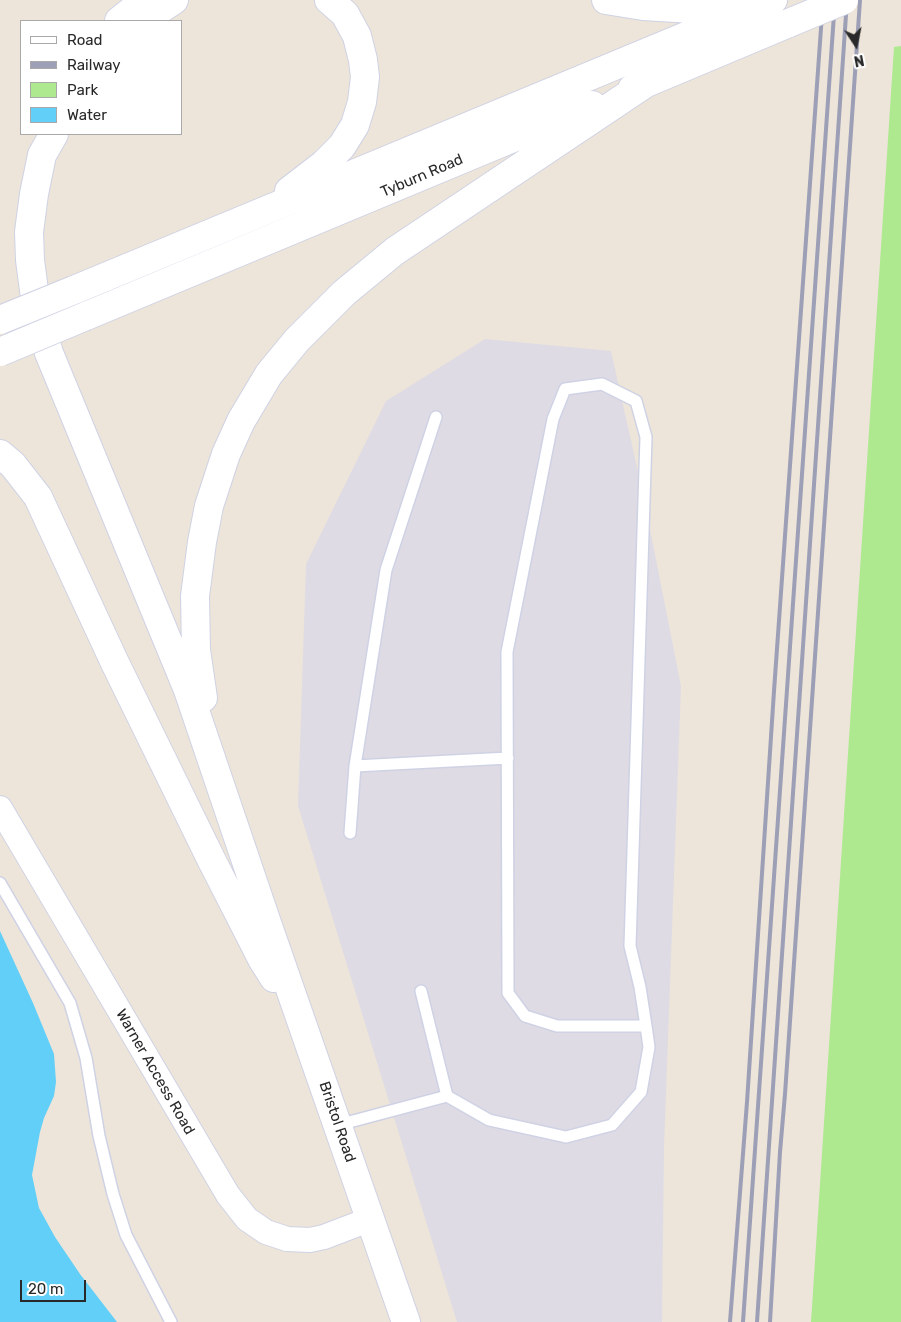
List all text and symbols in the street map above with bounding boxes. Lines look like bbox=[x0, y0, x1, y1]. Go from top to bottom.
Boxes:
legend bbox=[20, 20, 182, 135]
north arrow bbox=[831, 20, 881, 70]
text: Road bbox=[67, 31, 103, 49]
text: N bbox=[852, 51, 866, 70]
text: Railway bbox=[67, 56, 121, 74]
text: Park bbox=[67, 81, 98, 99]
text: Water bbox=[67, 106, 107, 124]
street label: Tyburn Road bbox=[378, 151, 466, 201]
street label: Warner Access Road bbox=[112, 1006, 198, 1138]
street label: Bristol Road bbox=[315, 1079, 359, 1165]
scale bar bbox=[22, 1270, 89, 1302]
text: 20 m bbox=[28, 1280, 63, 1298]

